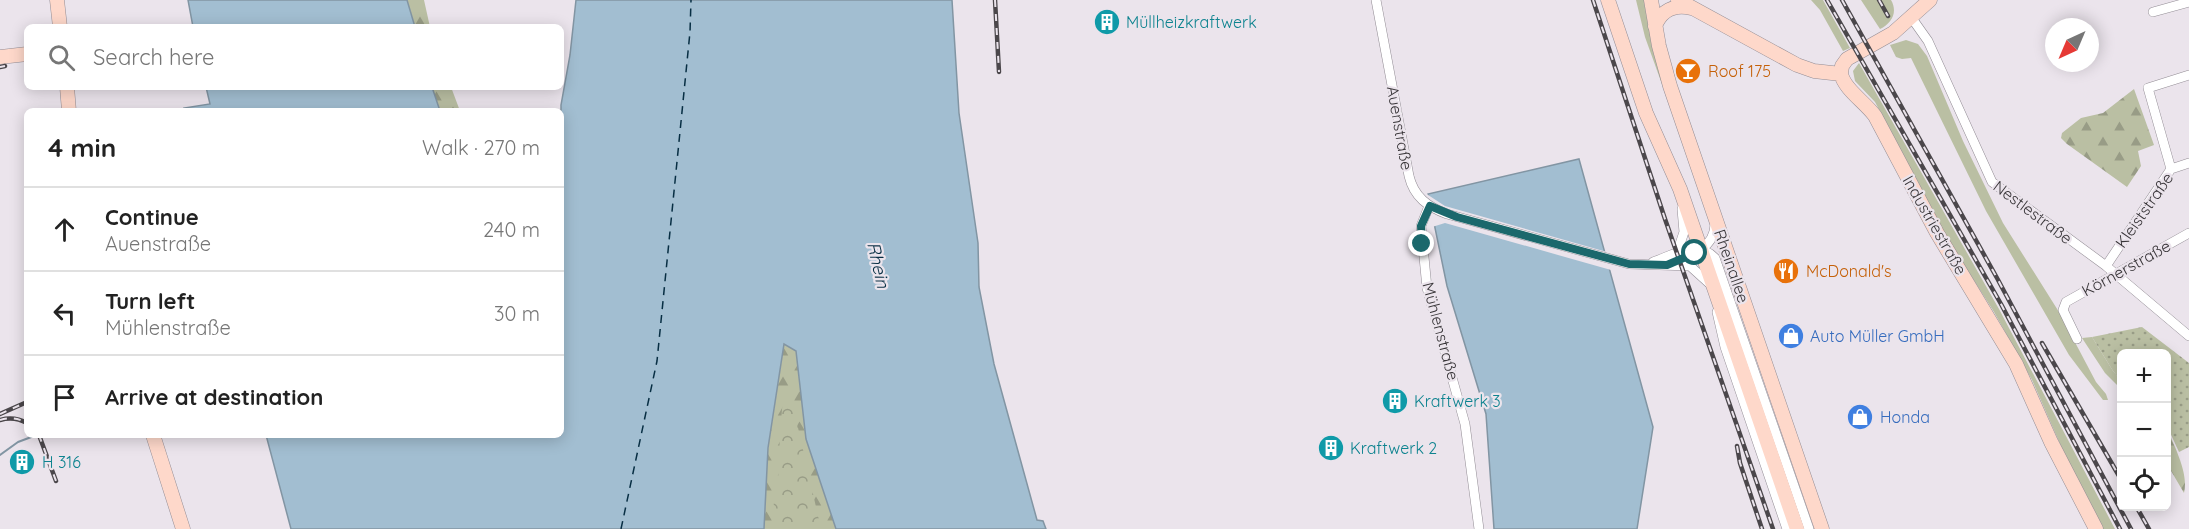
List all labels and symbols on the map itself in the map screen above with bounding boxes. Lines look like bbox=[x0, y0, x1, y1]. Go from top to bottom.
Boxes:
building icon: Müllheizkraftwerk bbox=[1092, 7, 1122, 37]
place label: Müllheizkraftwerk bbox=[1126, 12, 1257, 32]
north arrow bbox=[2045, 18, 2099, 72]
bar icon: Roof 175 bbox=[1673, 56, 1703, 86]
place label: Roof 175 bbox=[1708, 61, 1771, 81]
street label: Auenstraße bbox=[1383, 84, 1417, 172]
street label: Kleiststraße bbox=[2111, 168, 2177, 252]
street label: Industriestraße bbox=[1899, 172, 1971, 278]
street label: Nestlestraße bbox=[1990, 176, 2076, 248]
street label: Rheinallee bbox=[1710, 227, 1754, 305]
route end bbox=[1408, 230, 1434, 256]
street label: Körnerstraße bbox=[2078, 235, 2174, 301]
route start bbox=[1681, 239, 1707, 265]
water label: Rhein bbox=[862, 240, 895, 291]
restaurant icon: McDonald's bbox=[1771, 256, 1801, 286]
place label: McDonald's bbox=[1806, 261, 1892, 281]
street label: Mühlenstraße bbox=[1418, 280, 1464, 382]
shop icon: Auto Müller GmbH bbox=[1776, 321, 1806, 351]
place label: Auto Müller GmbH bbox=[1810, 326, 1945, 346]
building icon: Kraftwerk 3 bbox=[1380, 386, 1410, 416]
place label: Kraftwerk 3 bbox=[1414, 391, 1501, 411]
shop icon: Honda bbox=[1845, 402, 1875, 432]
place label: Honda bbox=[1880, 407, 1930, 427]
building icon: Kraftwerk 2 bbox=[1316, 433, 1346, 463]
place label: Kraftwerk 2 bbox=[1350, 438, 1437, 458]
building icon: H 316 bbox=[7, 447, 37, 477]
place label: H 316 bbox=[42, 452, 81, 472]

